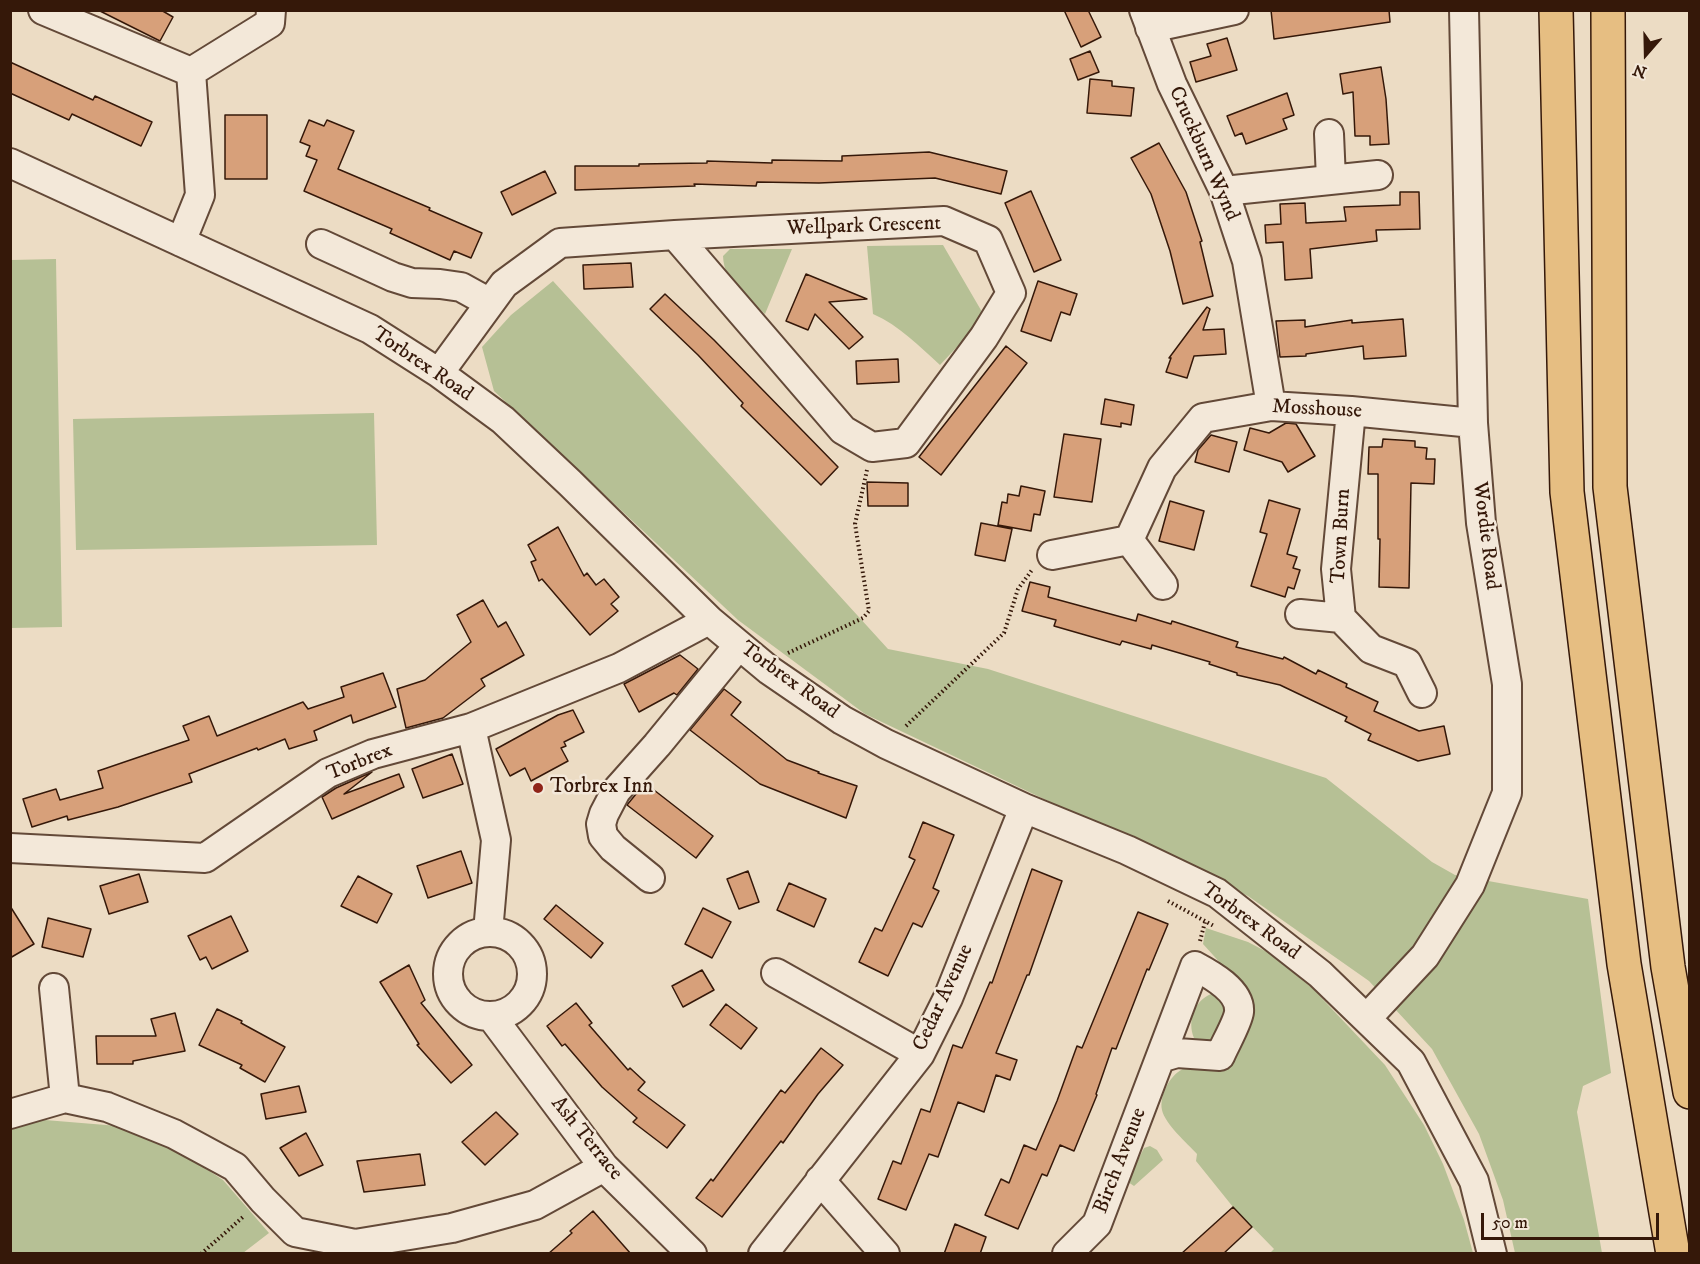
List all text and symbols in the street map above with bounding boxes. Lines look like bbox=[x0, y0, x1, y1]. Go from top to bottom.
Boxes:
north arrow bbox=[1616, 24, 1676, 84]
text: N bbox=[1630, 59, 1649, 83]
street label: Cruckburn Wynd bbox=[1162, 83, 1244, 225]
street label: Wellpark Crescent bbox=[786, 212, 942, 242]
street label: Torbrex Road bbox=[367, 322, 477, 408]
street label: Mosshouse bbox=[1271, 395, 1363, 425]
street label: Wordie Road bbox=[1466, 481, 1504, 591]
street label: Town Burn bbox=[1327, 488, 1357, 584]
street label: Torbrex Road bbox=[735, 637, 843, 725]
street label: Torbrex bbox=[324, 739, 396, 787]
place label: Torbrex Inn bbox=[550, 775, 653, 801]
marker: Torbrex Inn bbox=[531, 781, 545, 795]
street label: Torbrex Road bbox=[1196, 878, 1304, 966]
street label: Cedar Avenue bbox=[908, 941, 980, 1055]
street label: Ash Terrace bbox=[545, 1092, 627, 1186]
street label: Birch Avenue bbox=[1089, 1104, 1153, 1218]
scale bar bbox=[1484, 1201, 1662, 1239]
text: 50 m bbox=[1492, 1212, 1528, 1234]

